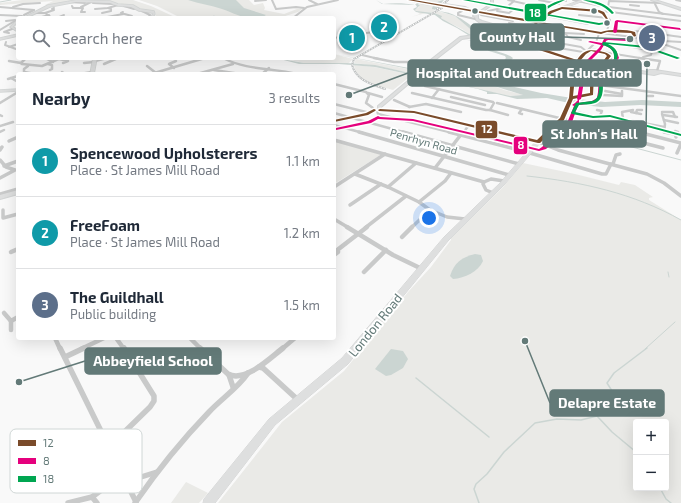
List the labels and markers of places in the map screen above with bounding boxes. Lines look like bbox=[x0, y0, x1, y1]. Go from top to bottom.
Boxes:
unlabelled marker bbox=[470, 6, 480, 16]
unlabelled marker bbox=[589, 6, 599, 16]
pin: 2 bbox=[371, 12, 397, 42]
unlabelled marker bbox=[602, 18, 612, 28]
pin: 1 bbox=[339, 23, 365, 53]
pin: 3 bbox=[639, 23, 665, 53]
callout: County Hall bbox=[471, 24, 564, 50]
callout: Hospital and Outreach Education bbox=[408, 60, 641, 86]
callout: St John's Hall bbox=[543, 121, 646, 147]
callout: Abbeyfield School bbox=[85, 348, 221, 374]
callout: Delapre Estate bbox=[550, 390, 664, 416]

